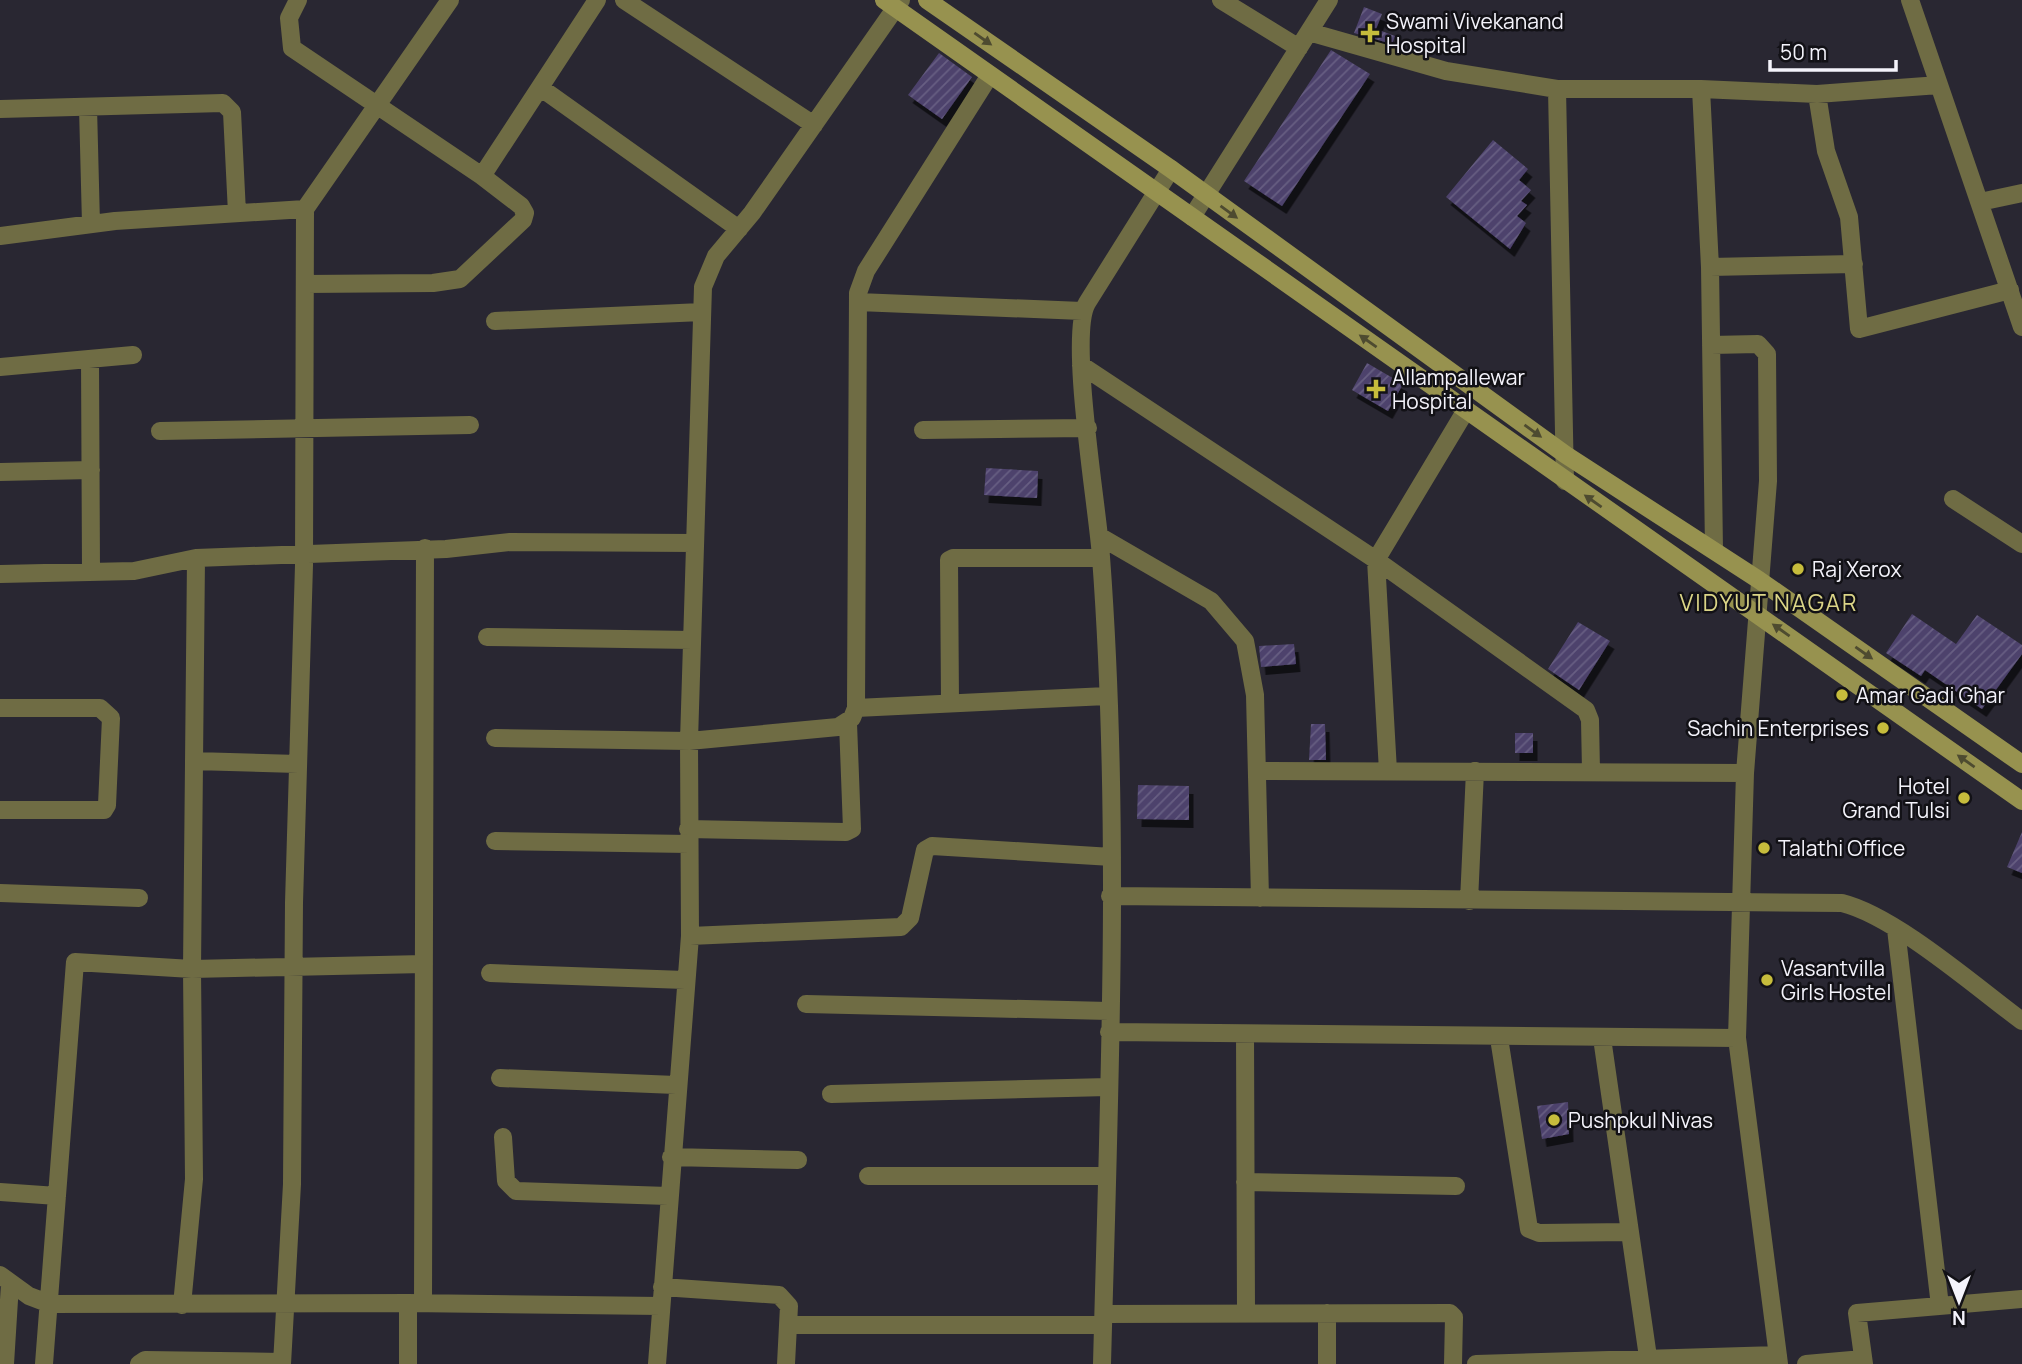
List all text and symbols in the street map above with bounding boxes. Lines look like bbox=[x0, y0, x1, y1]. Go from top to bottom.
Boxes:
place label: Swami Vivekanand Hospital bbox=[1386, 7, 1564, 59]
marker: Swami Vivekanand Hospital bbox=[1360, 23, 1380, 43]
scale bar bbox=[1770, 28, 1896, 72]
one-way arrow bbox=[974, 32, 992, 46]
text: 50 m bbox=[1780, 38, 1827, 66]
one-way arrow bbox=[1220, 204, 1238, 219]
one-way arrow bbox=[1359, 334, 1377, 348]
place label: Allampallewar Hospital bbox=[1392, 363, 1525, 415]
marker: Allampallewar Hospital bbox=[1366, 379, 1386, 399]
one-way arrow bbox=[1524, 424, 1542, 438]
one-way arrow bbox=[1584, 494, 1602, 508]
place label: Raj Xerox bbox=[1812, 555, 1902, 583]
marker: Raj Xerox bbox=[1790, 561, 1806, 577]
district label: VIDYUT NAGAR bbox=[1679, 586, 1859, 618]
one-way arrow bbox=[1772, 623, 1790, 637]
one-way arrow bbox=[1855, 646, 1873, 660]
place label: Amar Gadi Ghar bbox=[1856, 681, 2006, 709]
marker: Amar Gadi Ghar bbox=[1834, 687, 1850, 703]
place label: Sachin Enterprises bbox=[1687, 714, 1869, 742]
marker: Sachin Enterprises bbox=[1875, 720, 1891, 736]
one-way arrow bbox=[1957, 754, 1975, 768]
place label: Hotel Grand Tulsi bbox=[1843, 772, 1950, 824]
marker: Hotel Grand Tulsi bbox=[1956, 790, 1972, 806]
place label: Talathi Office bbox=[1778, 834, 1905, 862]
marker: Talathi Office bbox=[1756, 840, 1772, 856]
place label: Vasantvilla Girls Hostel bbox=[1781, 954, 1891, 1006]
marker: Vasantvilla Girls Hostel bbox=[1759, 972, 1775, 988]
place label: Pushpkul Nivas bbox=[1568, 1106, 1713, 1134]
marker: Pushpkul Nivas bbox=[1546, 1112, 1562, 1128]
north arrow bbox=[1924, 1266, 1994, 1336]
text: N bbox=[1952, 1305, 1966, 1331]

